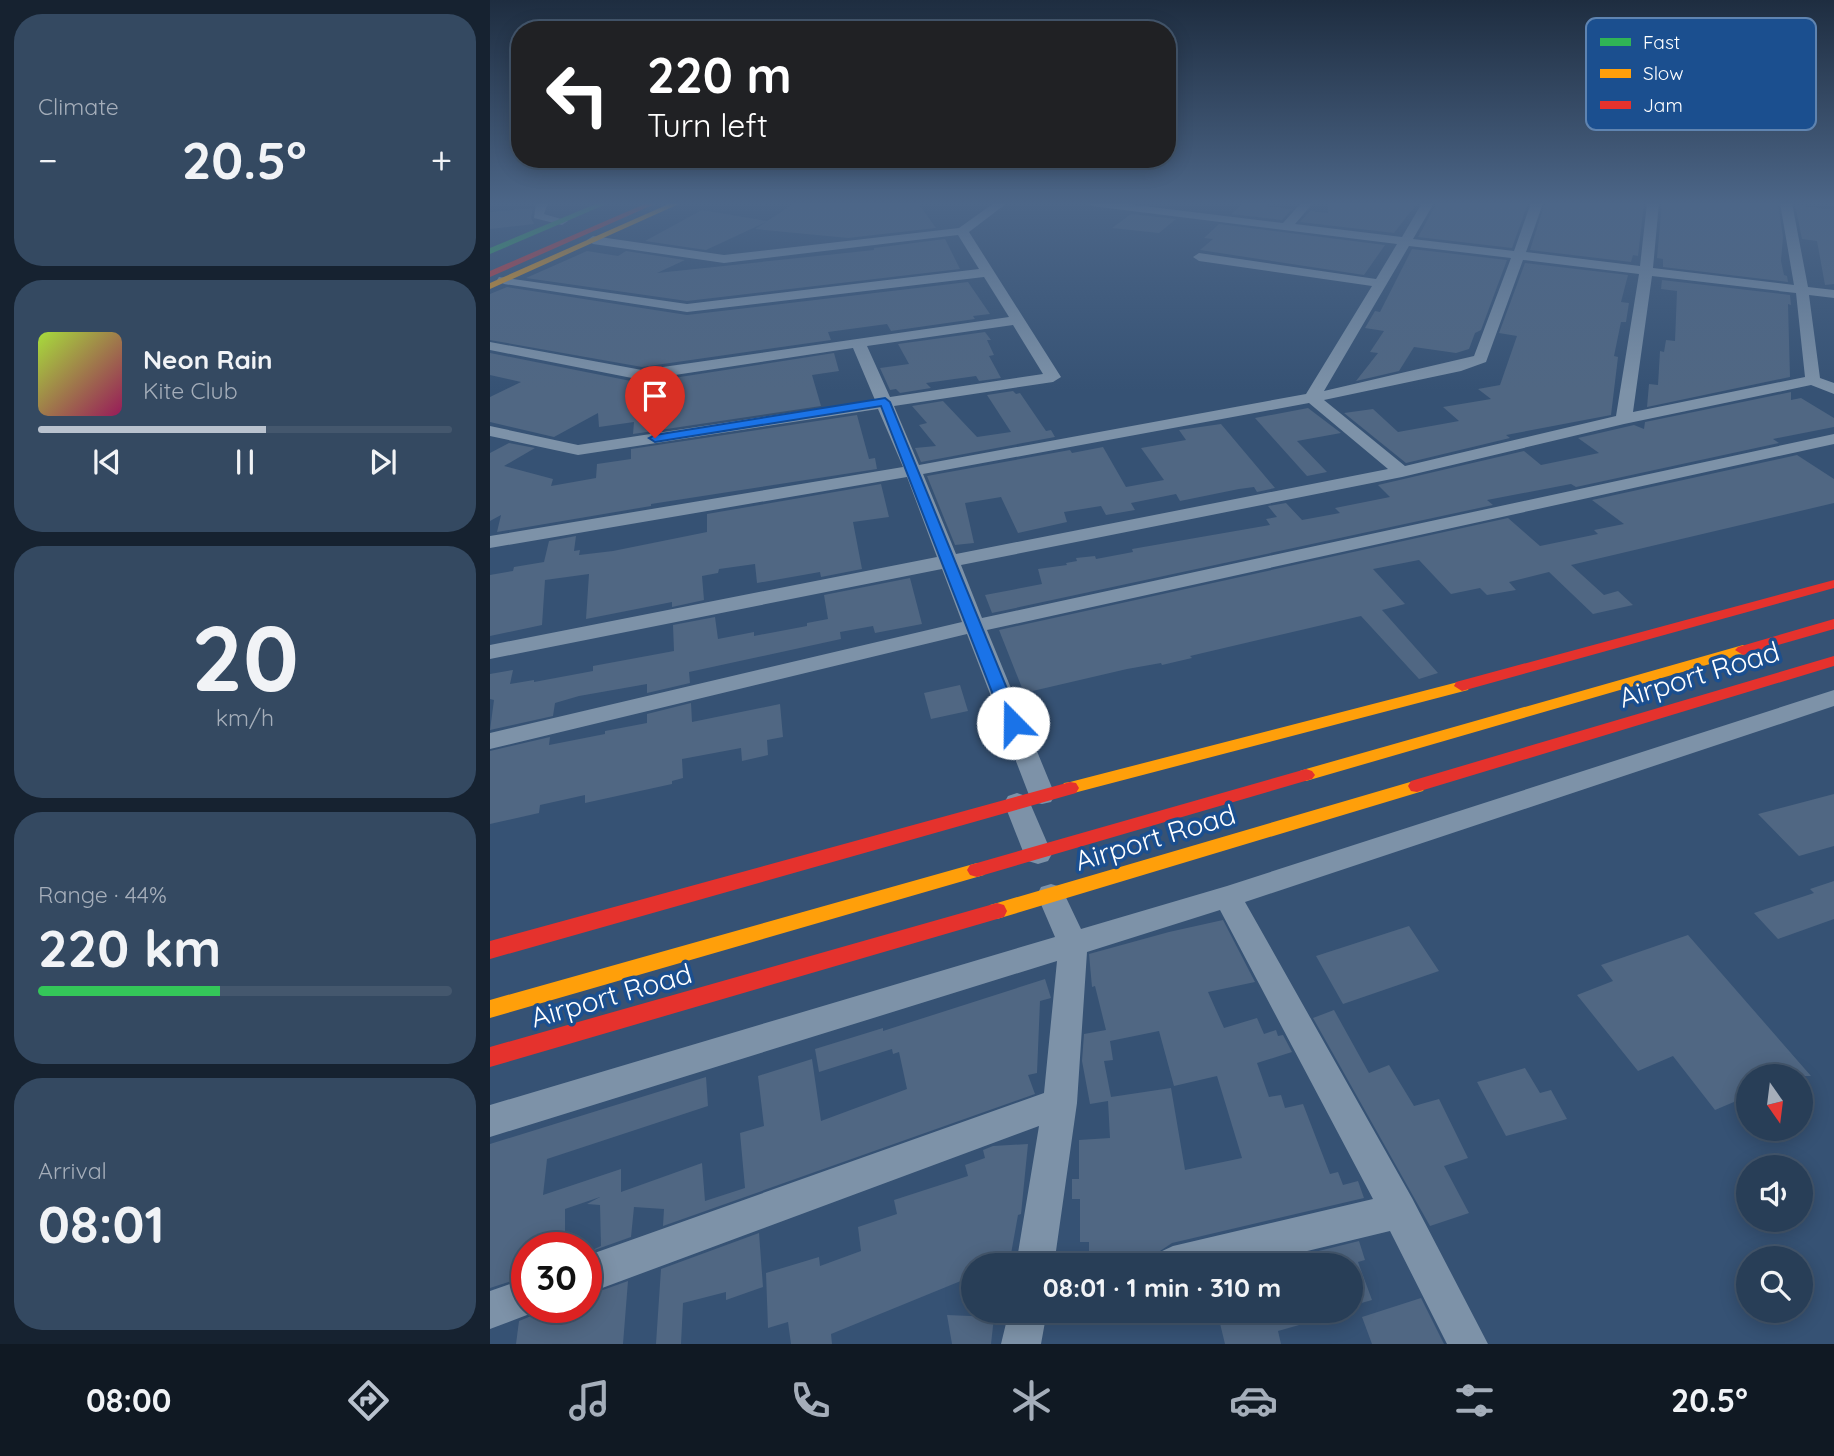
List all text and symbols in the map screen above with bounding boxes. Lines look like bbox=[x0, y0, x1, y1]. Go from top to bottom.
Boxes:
legend bbox=[1586, 18, 1816, 130]
text: Fast bbox=[1643, 30, 1680, 54]
text: 220 m bbox=[647, 44, 792, 105]
icon: left bbox=[532, 49, 623, 140]
text: Slow bbox=[1643, 61, 1684, 85]
text: Climate bbox=[38, 92, 119, 121]
text: Jam bbox=[1643, 93, 1683, 117]
text: Turn left bbox=[647, 105, 768, 145]
text: 20.5° bbox=[182, 127, 307, 192]
text: − bbox=[38, 136, 58, 184]
text: + bbox=[431, 136, 452, 184]
text: Neon Rain bbox=[143, 343, 272, 376]
pin bbox=[625, 366, 685, 438]
text: Kite Club bbox=[143, 376, 238, 405]
icon: arrive bbox=[636, 377, 674, 415]
icon: previous bbox=[88, 443, 126, 481]
icon: pause bbox=[226, 443, 264, 481]
icon: next bbox=[364, 443, 402, 481]
text: 20 bbox=[191, 600, 299, 714]
street label: Airport Road bbox=[1614, 633, 1784, 715]
position arrow bbox=[976, 686, 1050, 760]
text: km/h bbox=[216, 703, 274, 732]
street label: Airport Road bbox=[1070, 796, 1240, 878]
text: Range · 44% bbox=[38, 880, 167, 909]
text: 220 km bbox=[38, 915, 221, 980]
street label: Airport Road bbox=[526, 955, 696, 1035]
north arrow bbox=[1736, 1064, 1813, 1141]
map controls bbox=[1736, 1064, 1813, 1323]
button: sound bbox=[1736, 1155, 1813, 1232]
text: Arrival bbox=[38, 1156, 107, 1185]
text: 08:01 bbox=[38, 1191, 165, 1256]
speed limit sign: 30 bbox=[511, 1232, 602, 1323]
button: search bbox=[1736, 1246, 1813, 1323]
text: 08:01 · 1 min · 310 m bbox=[1043, 1271, 1281, 1304]
icon: directions bbox=[344, 1376, 393, 1425]
icon: music bbox=[565, 1376, 614, 1425]
icon: phone bbox=[786, 1376, 835, 1425]
icon: climate bbox=[1007, 1376, 1056, 1425]
icon: car bbox=[1229, 1376, 1278, 1425]
icon: filters bbox=[1450, 1376, 1499, 1425]
text: 08:00 bbox=[86, 1380, 171, 1420]
text: 20.5° bbox=[1671, 1380, 1748, 1420]

